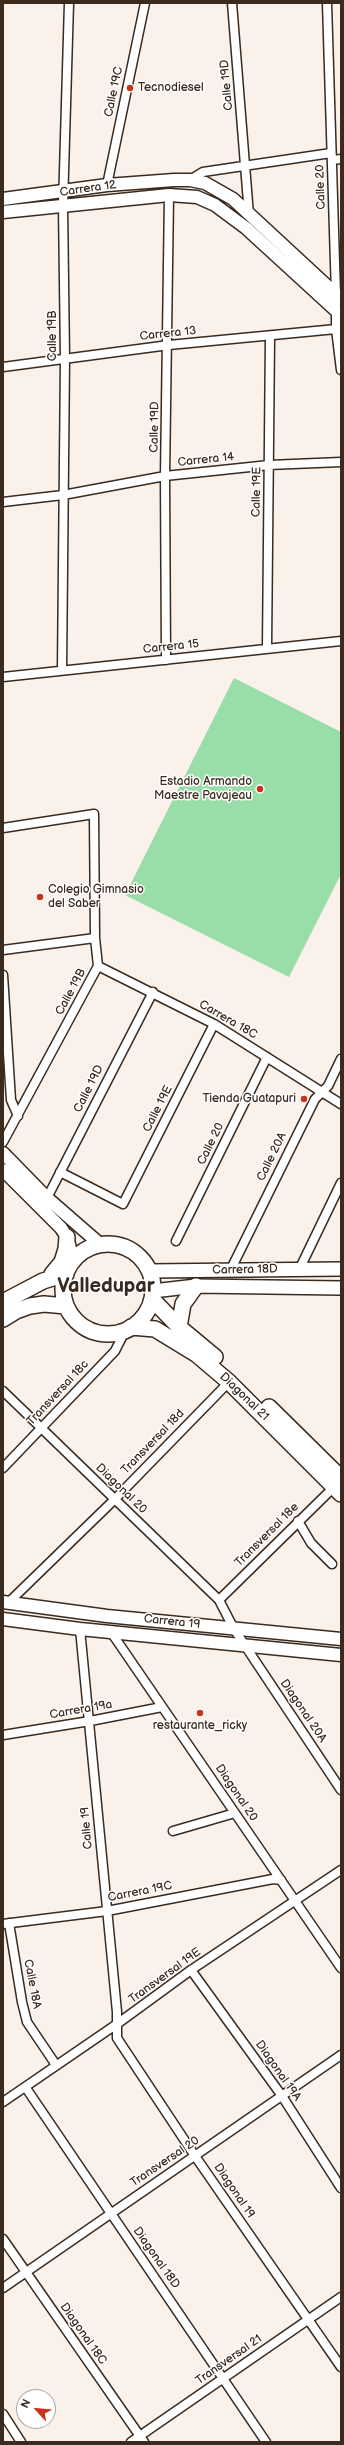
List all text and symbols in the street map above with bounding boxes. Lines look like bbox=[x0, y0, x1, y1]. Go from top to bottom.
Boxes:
street label: Calle 19D bbox=[218, 59, 236, 111]
street label: Calle 19C bbox=[102, 66, 126, 118]
place label: Tecnodiesel bbox=[138, 81, 204, 95]
marker: Tecnodiesel bbox=[125, 83, 135, 93]
street label: Calle 20 bbox=[313, 164, 329, 210]
street label: Carrera 12 bbox=[59, 178, 117, 200]
street label: Calle 19B bbox=[46, 311, 60, 361]
street label: Carrera 13 bbox=[139, 324, 197, 344]
street label: Calle 19D bbox=[147, 401, 163, 453]
street label: Carrera 14 bbox=[177, 450, 235, 470]
street label: Calle 19E bbox=[249, 467, 265, 517]
street label: Carrera 15 bbox=[142, 637, 200, 657]
place label: Estadio Armando Maestre Pavajeau bbox=[154, 775, 252, 803]
marker: Estadio Armando Maestre Pavajeau bbox=[255, 784, 265, 794]
place label: Colegio Gimnasio del Saber bbox=[48, 883, 144, 911]
marker: Colegio Gimnasio del Saber bbox=[35, 892, 45, 902]
street label: Calle 19B bbox=[53, 966, 89, 1018]
street label: Carrera 18C bbox=[196, 997, 260, 1043]
street label: Calle 19D bbox=[71, 1063, 107, 1115]
street label: Calle 19E bbox=[140, 1083, 176, 1135]
place label: Tienda Guatapuri bbox=[202, 1092, 296, 1106]
marker: Tienda Guatapuri bbox=[299, 1094, 309, 1104]
street label: Calle 20 bbox=[195, 1121, 227, 1167]
street label: Calle 20A bbox=[254, 1130, 290, 1184]
street label: Carrera 18D bbox=[212, 1262, 278, 1278]
district label: Valledupar bbox=[57, 1275, 155, 1299]
street label: Transversal 18c bbox=[24, 1357, 92, 1429]
street label: Diagonal 21 bbox=[216, 1370, 272, 1424]
street label: Transversal 18d bbox=[118, 1407, 188, 1477]
street label: Diagonal 20 bbox=[92, 1461, 150, 1517]
street label: Transversal 18e bbox=[232, 1500, 302, 1570]
street label: Carrera 19 bbox=[143, 1612, 201, 1632]
street label: Diagonal 20A bbox=[277, 1677, 329, 1745]
street label: Carrera 19a bbox=[49, 1697, 113, 1723]
marker: restaurante_ricky bbox=[195, 1708, 205, 1718]
place label: restaurante_ricky bbox=[153, 1719, 247, 1733]
street label: Diagonal 20 bbox=[212, 1762, 260, 1824]
street label: Calle 19 bbox=[78, 1806, 96, 1850]
street label: Carrera 19C bbox=[107, 1879, 173, 1905]
street label: Transversal 19E bbox=[126, 1945, 204, 2007]
street label: Calle 18A bbox=[20, 1958, 44, 2010]
street label: Diagonal 19A bbox=[252, 2038, 304, 2104]
street label: Transversal 20 bbox=[128, 2134, 202, 2190]
street label: Diagonal 19 bbox=[210, 2161, 258, 2221]
street label: Diagonal 18D bbox=[129, 2224, 183, 2292]
street label: Diagonal 18C bbox=[57, 2300, 109, 2368]
street label: Transversal 21 bbox=[193, 2332, 265, 2388]
north arrow bbox=[16, 2389, 56, 2429]
text: N bbox=[18, 2397, 33, 2410]

